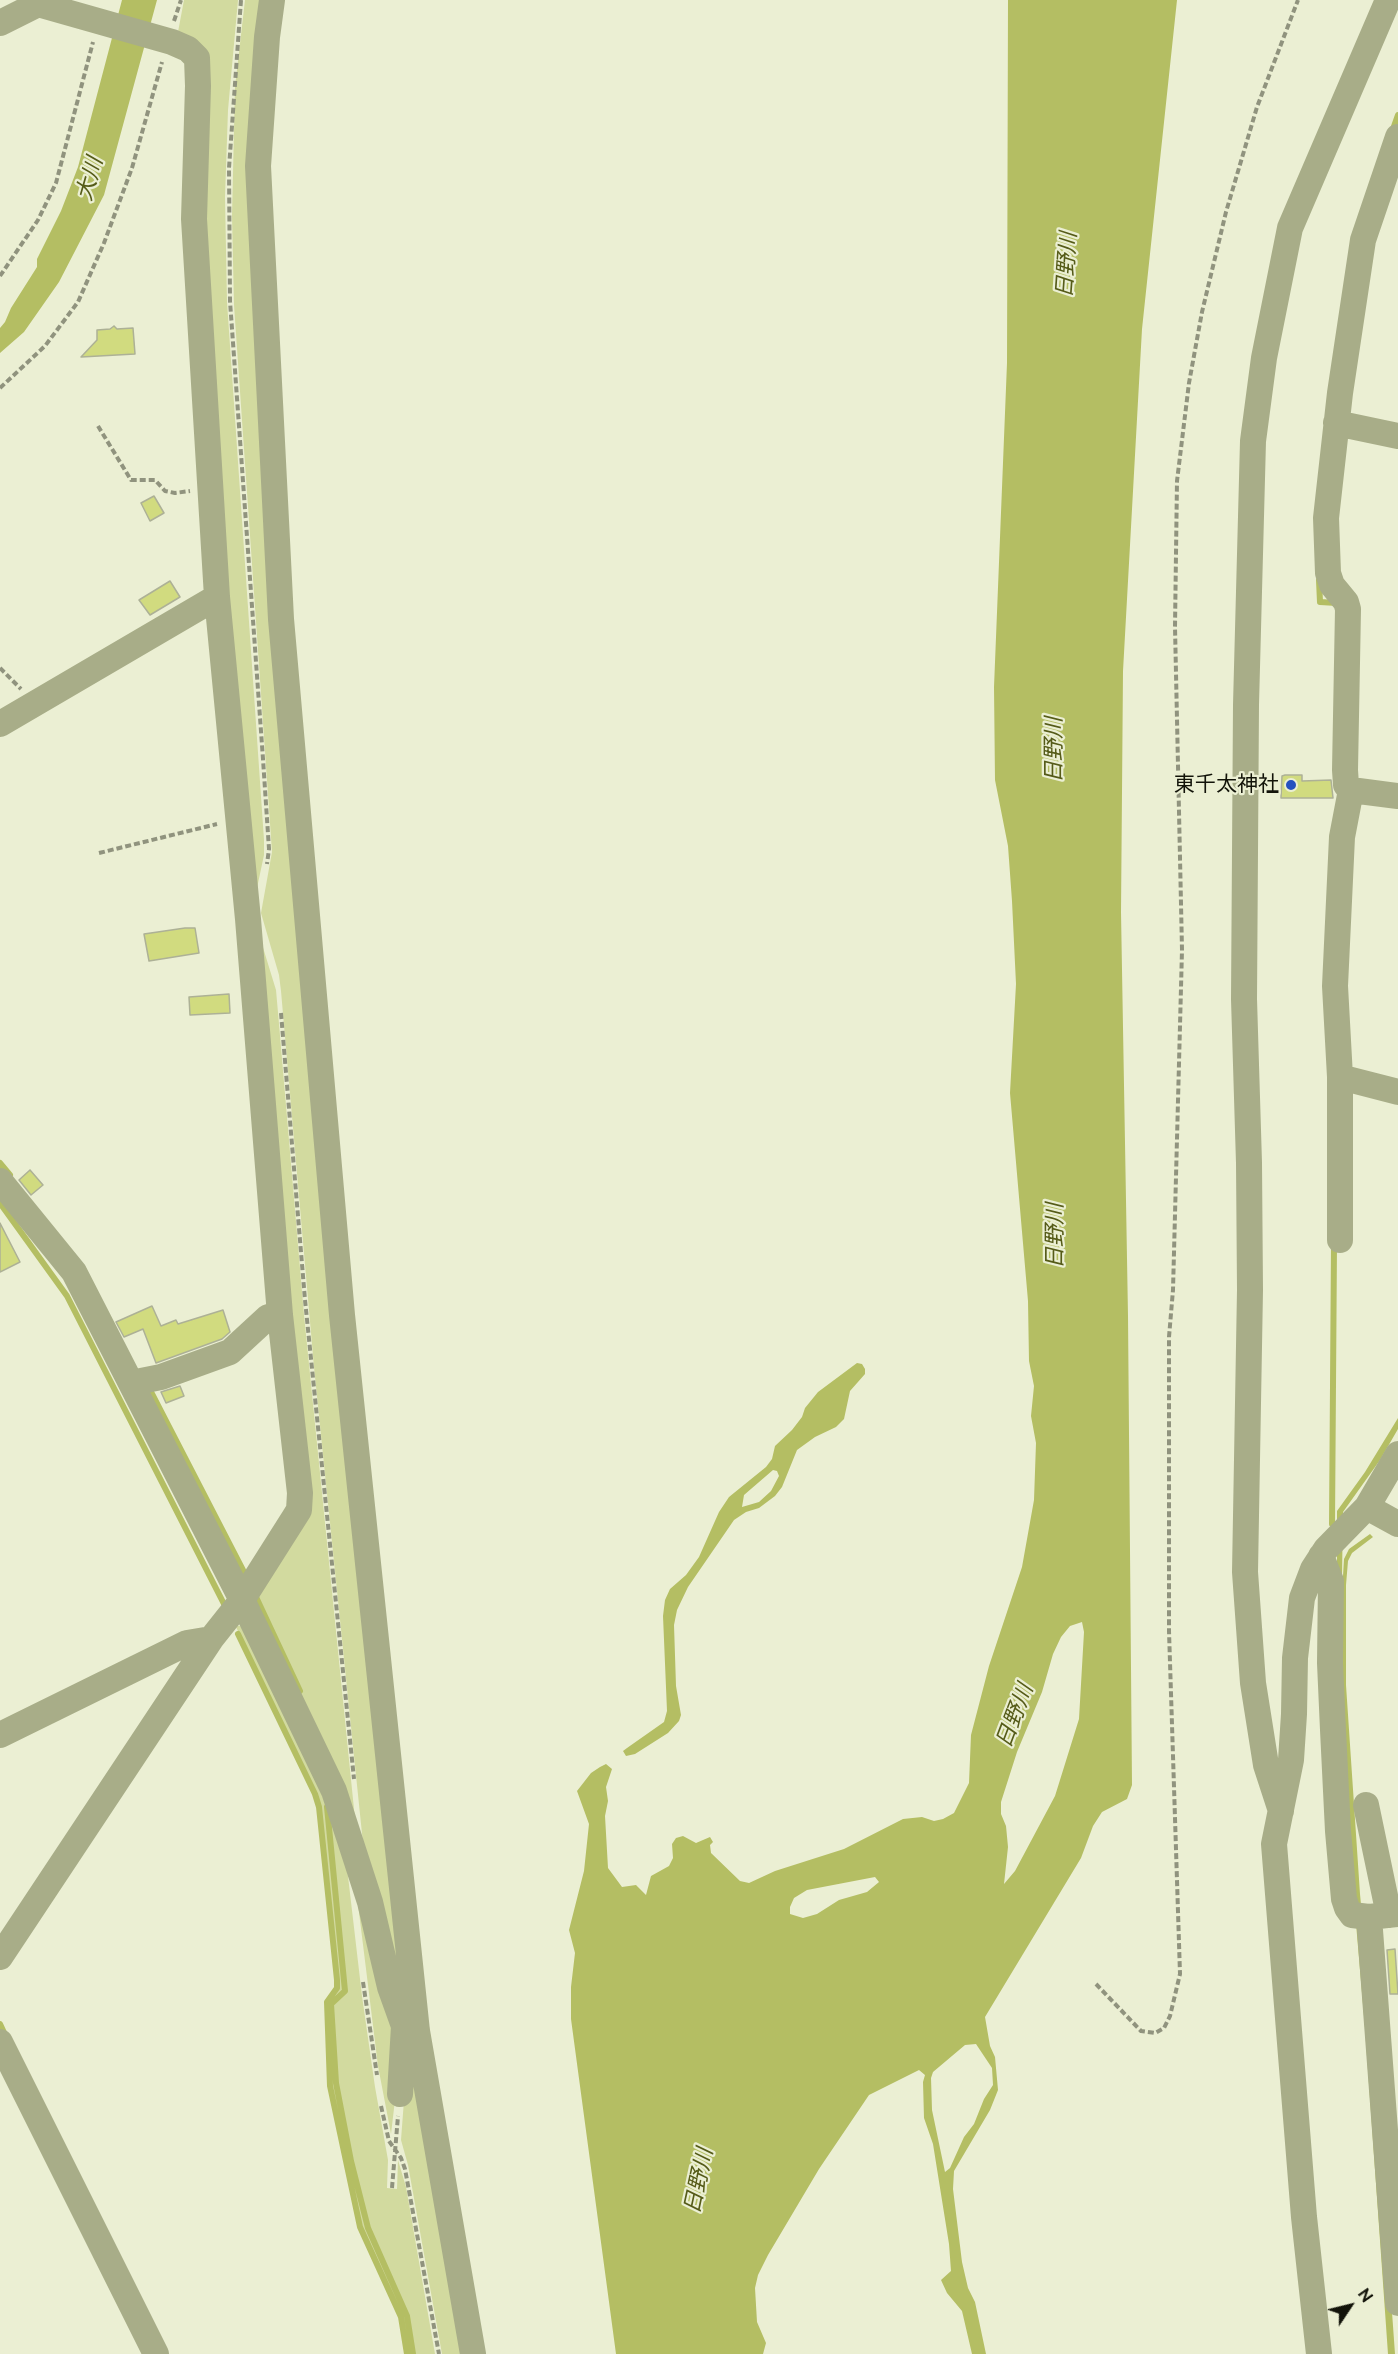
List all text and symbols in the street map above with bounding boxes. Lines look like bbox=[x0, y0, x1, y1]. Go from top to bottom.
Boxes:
water label: 大川 bbox=[71, 154, 109, 204]
water label: 日野川 bbox=[1052, 231, 1082, 299]
water label: 日野川 bbox=[1041, 717, 1067, 783]
place label: 東千太神社 bbox=[1174, 772, 1279, 798]
marker: 東千太神社 bbox=[1284, 778, 1298, 792]
water label: 日野川 bbox=[1042, 1203, 1068, 1269]
water label: 日野川 bbox=[991, 1680, 1039, 1752]
water label: 日野川 bbox=[679, 2146, 719, 2216]
north arrow bbox=[1320, 2276, 1380, 2336]
text: N bbox=[1354, 2285, 1376, 2306]

